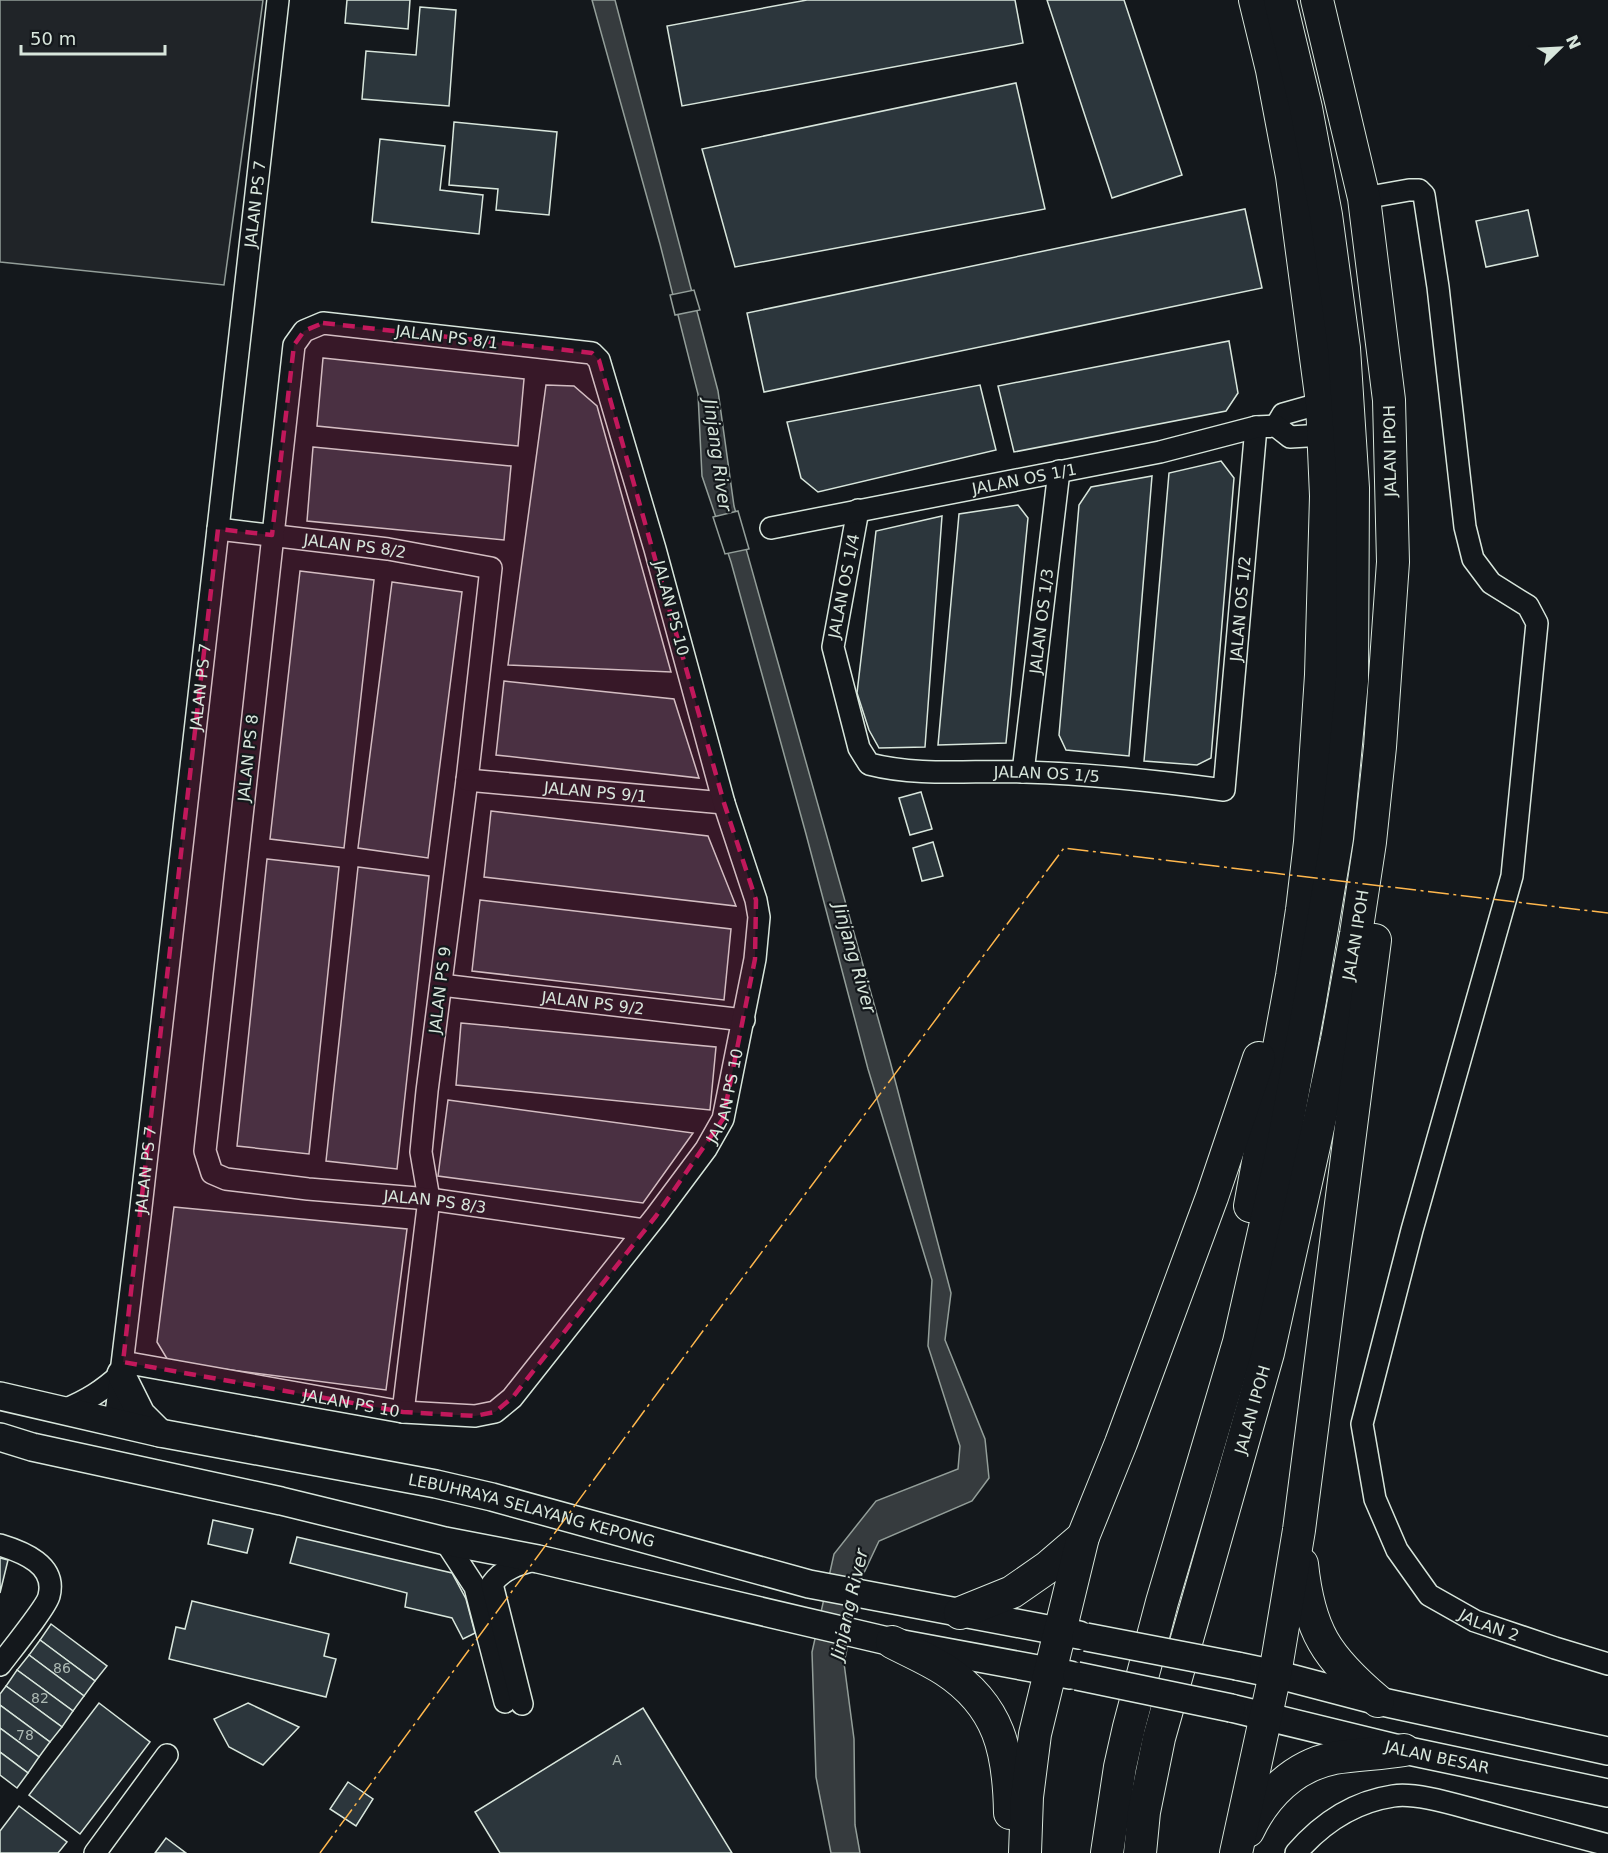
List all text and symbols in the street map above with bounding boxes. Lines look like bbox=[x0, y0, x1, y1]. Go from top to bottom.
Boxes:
scale bar bbox=[21, 18, 165, 56]
north arrow bbox=[1530, 18, 1590, 78]
text: 50 m bbox=[30, 28, 76, 49]
text: N bbox=[1562, 32, 1585, 52]
street label: JALAN PS 7 bbox=[240, 159, 269, 250]
street label: JALAN PS 8/1 bbox=[394, 321, 499, 353]
water label: Jinjang River bbox=[699, 395, 736, 514]
street label: JALAN IPOH bbox=[1380, 405, 1400, 498]
street label: JALAN OS 1/1 bbox=[969, 459, 1078, 498]
street label: JALAN PS 8/2 bbox=[302, 530, 408, 562]
street label: JALAN OS 1/4 bbox=[824, 532, 863, 641]
street label: JALAN OS 1/2 bbox=[1226, 555, 1254, 663]
street label: JALAN PS 10 bbox=[649, 557, 693, 658]
street label: JALAN OS 1/3 bbox=[1025, 567, 1057, 676]
street label: JALAN PS 7 bbox=[186, 642, 214, 733]
street label: JALAN PS 8 bbox=[234, 713, 262, 804]
street label: JALAN OS 1/5 bbox=[993, 762, 1101, 786]
street label: JALAN PS 9/1 bbox=[542, 777, 648, 806]
street label: JALAN IPOH bbox=[1338, 888, 1372, 983]
water label: Jinjang River bbox=[829, 898, 881, 1017]
street label: JALAN PS 9 bbox=[425, 945, 455, 1036]
street label: JALAN PS 9/2 bbox=[540, 987, 645, 1018]
street label: JALAN PS 10 bbox=[701, 1047, 746, 1147]
street label: JALAN PS 7 bbox=[131, 1125, 160, 1215]
street label: JALAN PS 8/3 bbox=[382, 1186, 488, 1217]
street label: JALAN IPOH bbox=[1230, 1363, 1274, 1457]
street label: JALAN PS 10 bbox=[301, 1385, 401, 1421]
street label: LEBUHRAYA SELAYANG KEPONG bbox=[407, 1470, 657, 1551]
water label: Jinjang River bbox=[825, 1545, 872, 1664]
street label: JALAN 2 bbox=[1455, 1604, 1522, 1645]
house number: 86 bbox=[53, 1660, 71, 1676]
house number: 82 bbox=[31, 1690, 49, 1706]
house number: 78 bbox=[16, 1727, 34, 1743]
street label: JALAN BESAR bbox=[1382, 1736, 1491, 1777]
house number: A bbox=[612, 1752, 622, 1768]

